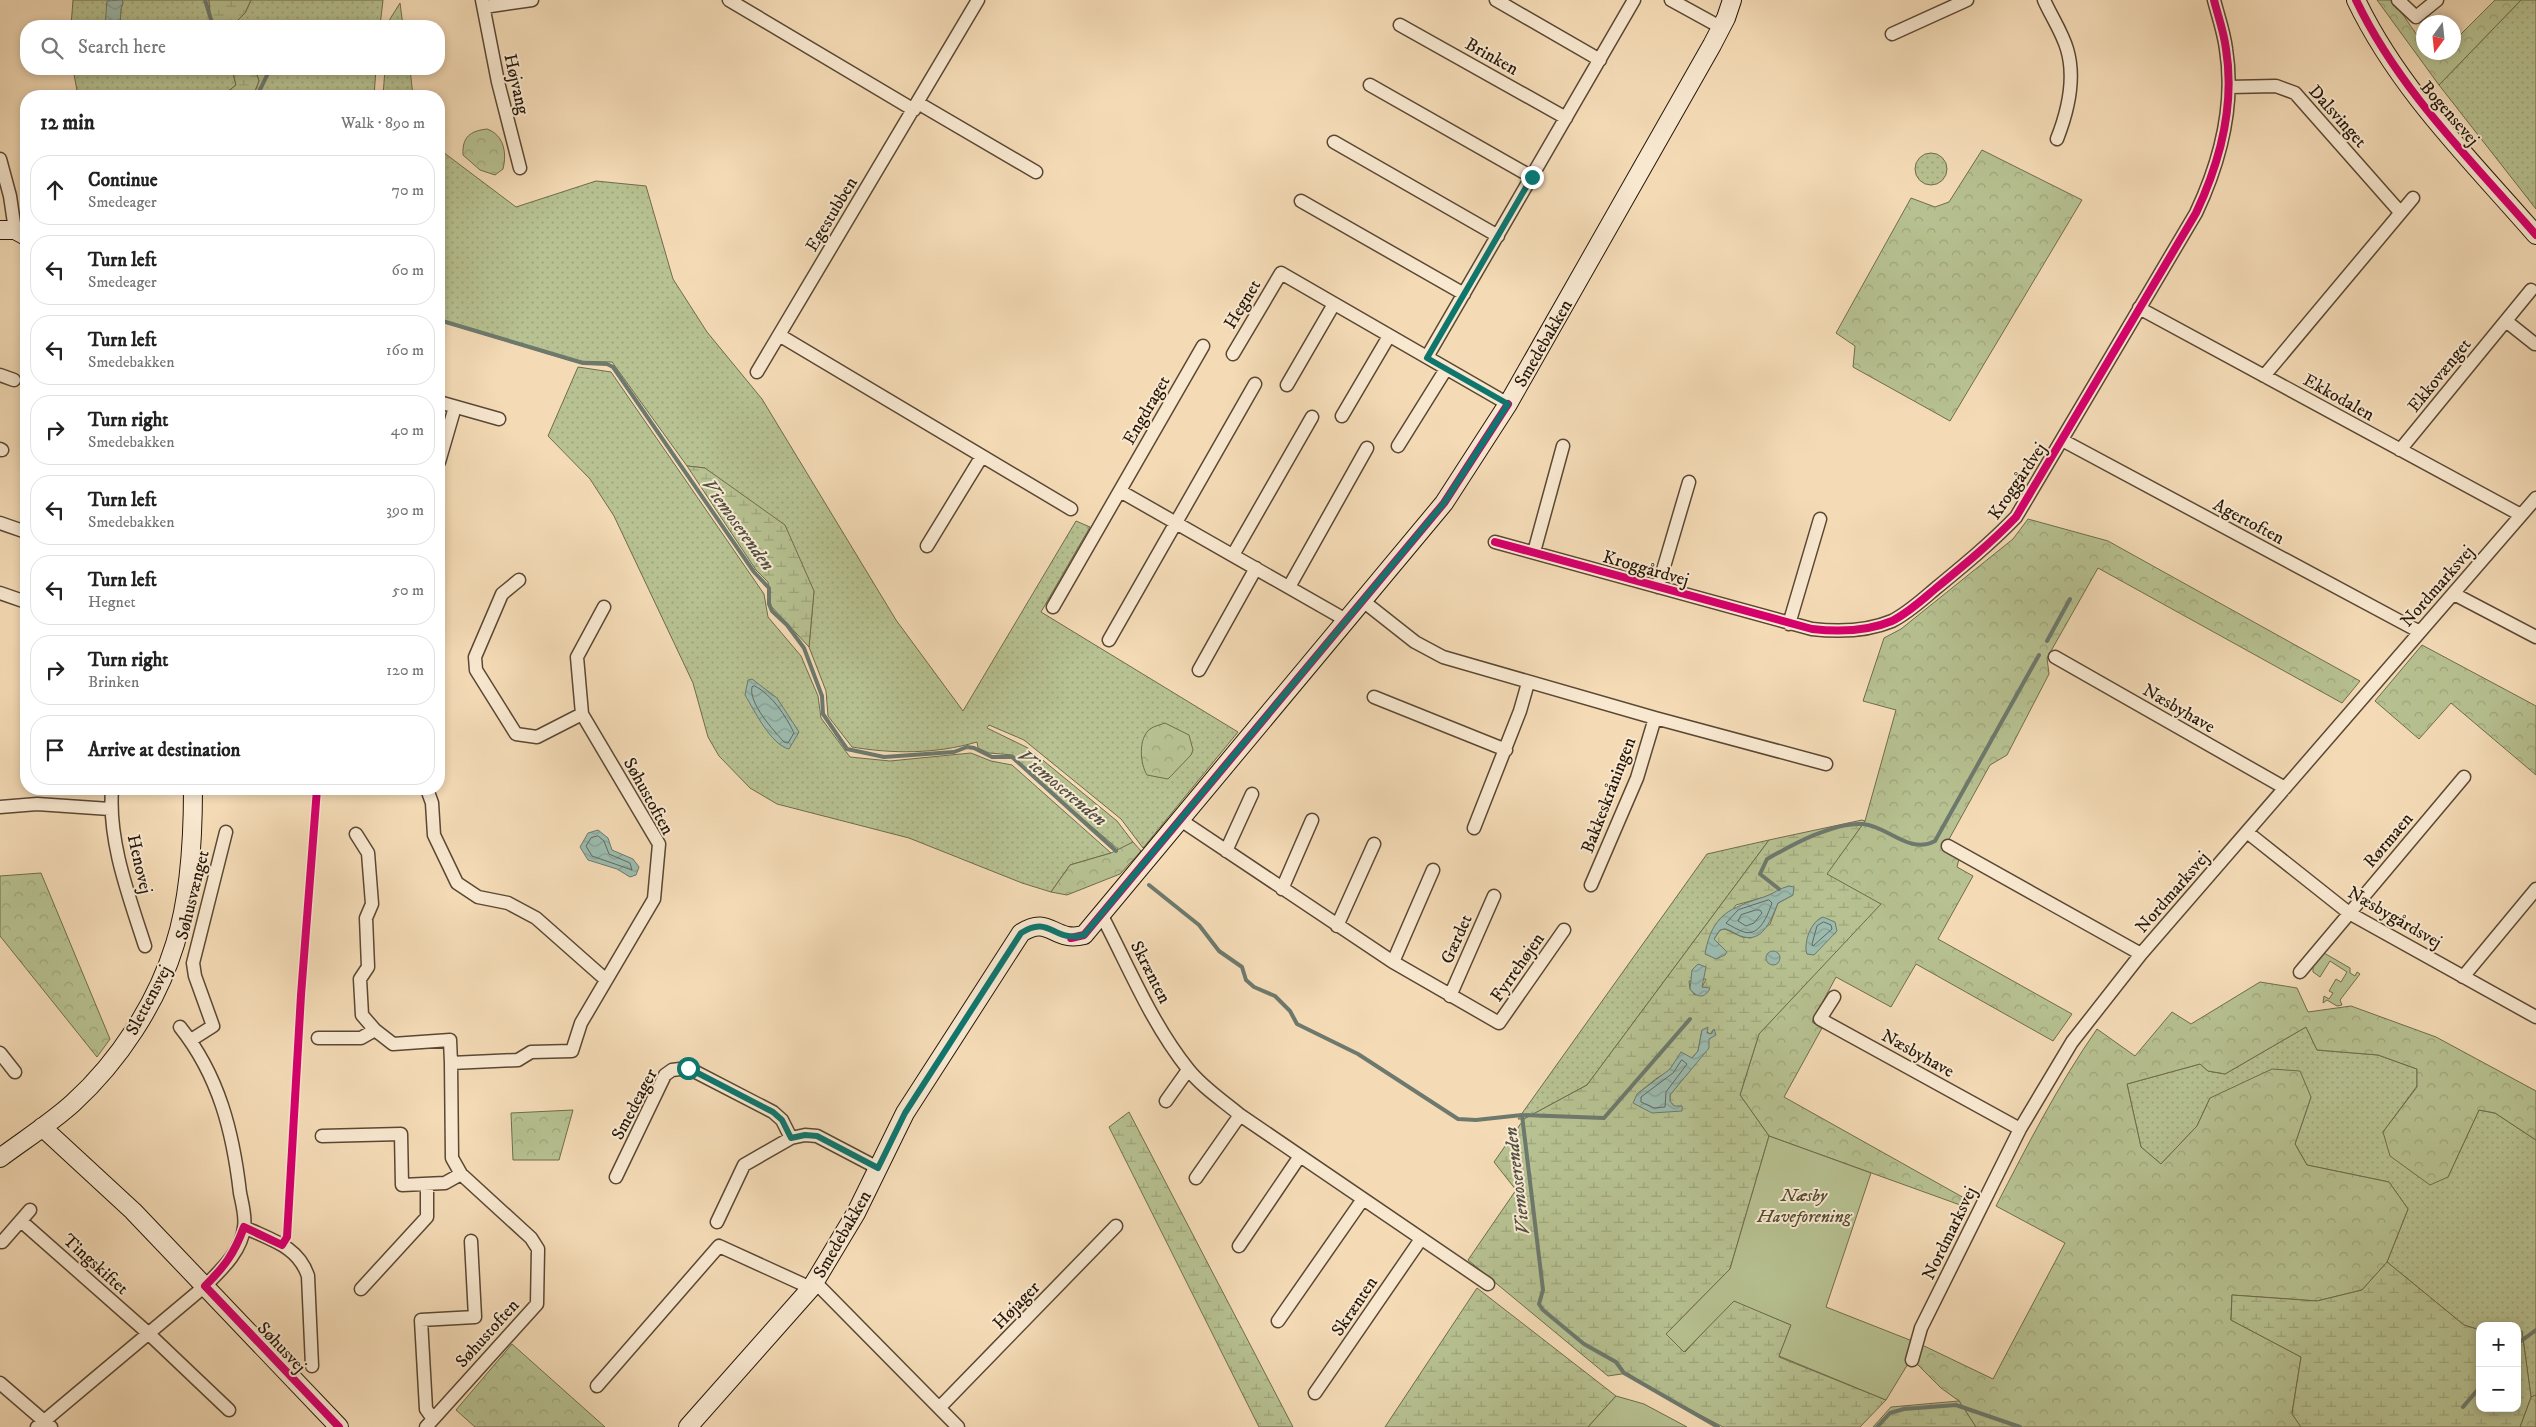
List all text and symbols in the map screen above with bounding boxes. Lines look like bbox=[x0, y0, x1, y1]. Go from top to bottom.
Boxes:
north arrow bbox=[2416, 15, 2461, 60]
search box bbox=[20, 20, 445, 75]
street label: Brinken bbox=[1461, 33, 1523, 81]
icon: search bbox=[38, 34, 66, 62]
text: Search here bbox=[78, 36, 166, 59]
street label: Højvang bbox=[498, 52, 534, 117]
street label: Bogensevej bbox=[2415, 77, 2483, 151]
street label: Dalsvinget bbox=[2304, 81, 2371, 153]
text: 12 min bbox=[40, 110, 95, 136]
text: Walk · 890 m bbox=[341, 113, 425, 133]
route end bbox=[1521, 166, 1544, 189]
text: Continue bbox=[88, 169, 158, 192]
street label: Egestubben bbox=[801, 173, 863, 256]
icon: ahead bbox=[41, 176, 69, 204]
text: 70 m bbox=[392, 180, 424, 200]
text: Smedeager bbox=[88, 192, 157, 212]
text: Turn left bbox=[88, 249, 157, 272]
icon: left bbox=[41, 256, 69, 284]
text: 60 m bbox=[392, 260, 424, 280]
text: Smedeager bbox=[88, 272, 157, 292]
street label: Hegnet bbox=[1220, 276, 1266, 333]
street label: Smedebakken bbox=[1510, 295, 1578, 391]
text: Turn left bbox=[88, 329, 157, 352]
street label: Ekkovænget bbox=[2403, 334, 2476, 417]
icon: left bbox=[41, 336, 69, 364]
text: 160 m bbox=[386, 340, 424, 360]
text: Smedebakken bbox=[88, 352, 175, 372]
street label: Ekkodalen bbox=[2299, 369, 2378, 427]
street label: Engdraget bbox=[1118, 372, 1176, 449]
text: Turn right bbox=[88, 409, 168, 432]
icon: right bbox=[41, 416, 69, 444]
text: 40 m bbox=[391, 420, 424, 440]
text: Smedebakken bbox=[88, 432, 175, 452]
street label: Kroggårdvej bbox=[1984, 439, 2052, 524]
water label: Viemoserenden bbox=[697, 474, 779, 576]
text: Turn left bbox=[88, 489, 157, 512]
street label: Agertoften bbox=[2209, 494, 2288, 550]
icon: left bbox=[41, 496, 69, 524]
text: 390 m bbox=[386, 500, 424, 520]
text: Smedebakken bbox=[88, 512, 175, 532]
street label: Nordmarksvej bbox=[2396, 541, 2479, 632]
street label: Kroggårdvej bbox=[1600, 546, 1691, 592]
text: Turn left bbox=[88, 569, 157, 592]
icon: left bbox=[41, 576, 69, 604]
text: 50 m bbox=[392, 580, 424, 600]
text: Hegnet bbox=[88, 592, 136, 612]
text: Turn right bbox=[88, 649, 168, 672]
icon: right bbox=[41, 656, 69, 684]
text: 120 m bbox=[386, 660, 424, 680]
text: Brinken bbox=[88, 672, 139, 692]
street label: Næsbyhave bbox=[2138, 679, 2219, 738]
street label: Bakkeskråningen bbox=[1577, 734, 1641, 856]
icon: arrive bbox=[41, 736, 69, 764]
text: Arrive at destination bbox=[88, 739, 240, 762]
water label: Viemoserenden bbox=[1013, 744, 1111, 832]
street label: Søhustoften bbox=[618, 754, 679, 839]
street label: Rørmaen bbox=[2359, 808, 2419, 873]
street label: Henovej bbox=[122, 832, 156, 896]
street label: Nordmarksvej bbox=[2131, 847, 2214, 938]
street label: Søhusvænget bbox=[171, 848, 215, 942]
street label: Næsbygårdsvej bbox=[2343, 882, 2446, 954]
street label: Gærdet bbox=[1436, 911, 1478, 968]
street label: Fyrrehøjen bbox=[1486, 928, 1550, 1006]
street label: Skrænten bbox=[1125, 937, 1175, 1008]
street label: Slettensvej bbox=[121, 962, 177, 1039]
street label: Næsbyhave bbox=[1877, 1025, 1958, 1083]
route start bbox=[677, 1057, 700, 1080]
street label: Smedeager bbox=[607, 1065, 663, 1144]
water label: Viemoserenden bbox=[1499, 1125, 1536, 1236]
street label: Nordmarksvej bbox=[1918, 1183, 1982, 1284]
park label: Næsby Haveforening bbox=[1756, 1185, 1853, 1228]
street label: Smedebakken bbox=[809, 1186, 877, 1282]
street label: Tingskiftet bbox=[58, 1230, 133, 1300]
street label: Skrænten bbox=[1327, 1272, 1383, 1341]
street label: Højager bbox=[988, 1277, 1045, 1334]
street label: Søhustoften bbox=[451, 1294, 525, 1373]
street label: Søhusvej bbox=[252, 1318, 310, 1378]
map controls bbox=[2476, 1322, 2521, 1412]
button: + bbox=[2476, 1322, 2521, 1367]
button: − bbox=[2476, 1367, 2521, 1412]

